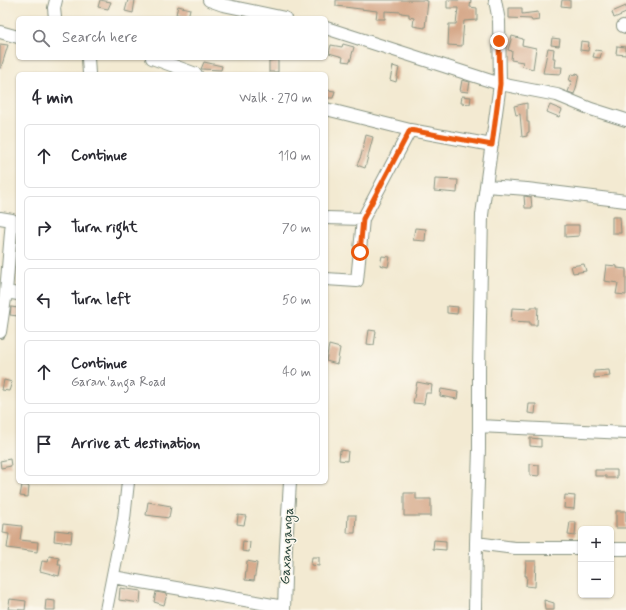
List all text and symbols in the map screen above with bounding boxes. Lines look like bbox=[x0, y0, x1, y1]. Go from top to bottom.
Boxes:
search box bbox=[16, 16, 328, 60]
icon: search bbox=[30, 27, 52, 49]
text: Search here bbox=[62, 28, 138, 48]
route end bbox=[490, 32, 508, 50]
text: 4 min bbox=[32, 87, 73, 109]
text: Walk · 270 m bbox=[239, 90, 312, 107]
icon: ahead bbox=[33, 145, 55, 167]
text: Continue bbox=[71, 146, 127, 166]
text: 110 m bbox=[278, 148, 311, 165]
icon: right bbox=[33, 217, 55, 239]
text: Turn right bbox=[71, 218, 138, 238]
text: 70 m bbox=[282, 220, 311, 237]
route start bbox=[351, 243, 369, 261]
icon: left bbox=[33, 289, 55, 311]
text: Turn left bbox=[71, 290, 131, 310]
text: 50 m bbox=[282, 292, 311, 309]
text: Continue bbox=[71, 354, 127, 374]
icon: ahead bbox=[33, 361, 55, 383]
text: 40 m bbox=[282, 364, 311, 381]
text: Garan'anga Road bbox=[71, 374, 166, 391]
icon: arrive bbox=[33, 433, 55, 455]
text: Arrive at destination bbox=[71, 434, 200, 454]
street label: Gaxanganga bbox=[276, 507, 299, 585]
map controls bbox=[578, 526, 614, 598]
button: + bbox=[578, 526, 614, 562]
button: − bbox=[578, 562, 614, 598]

